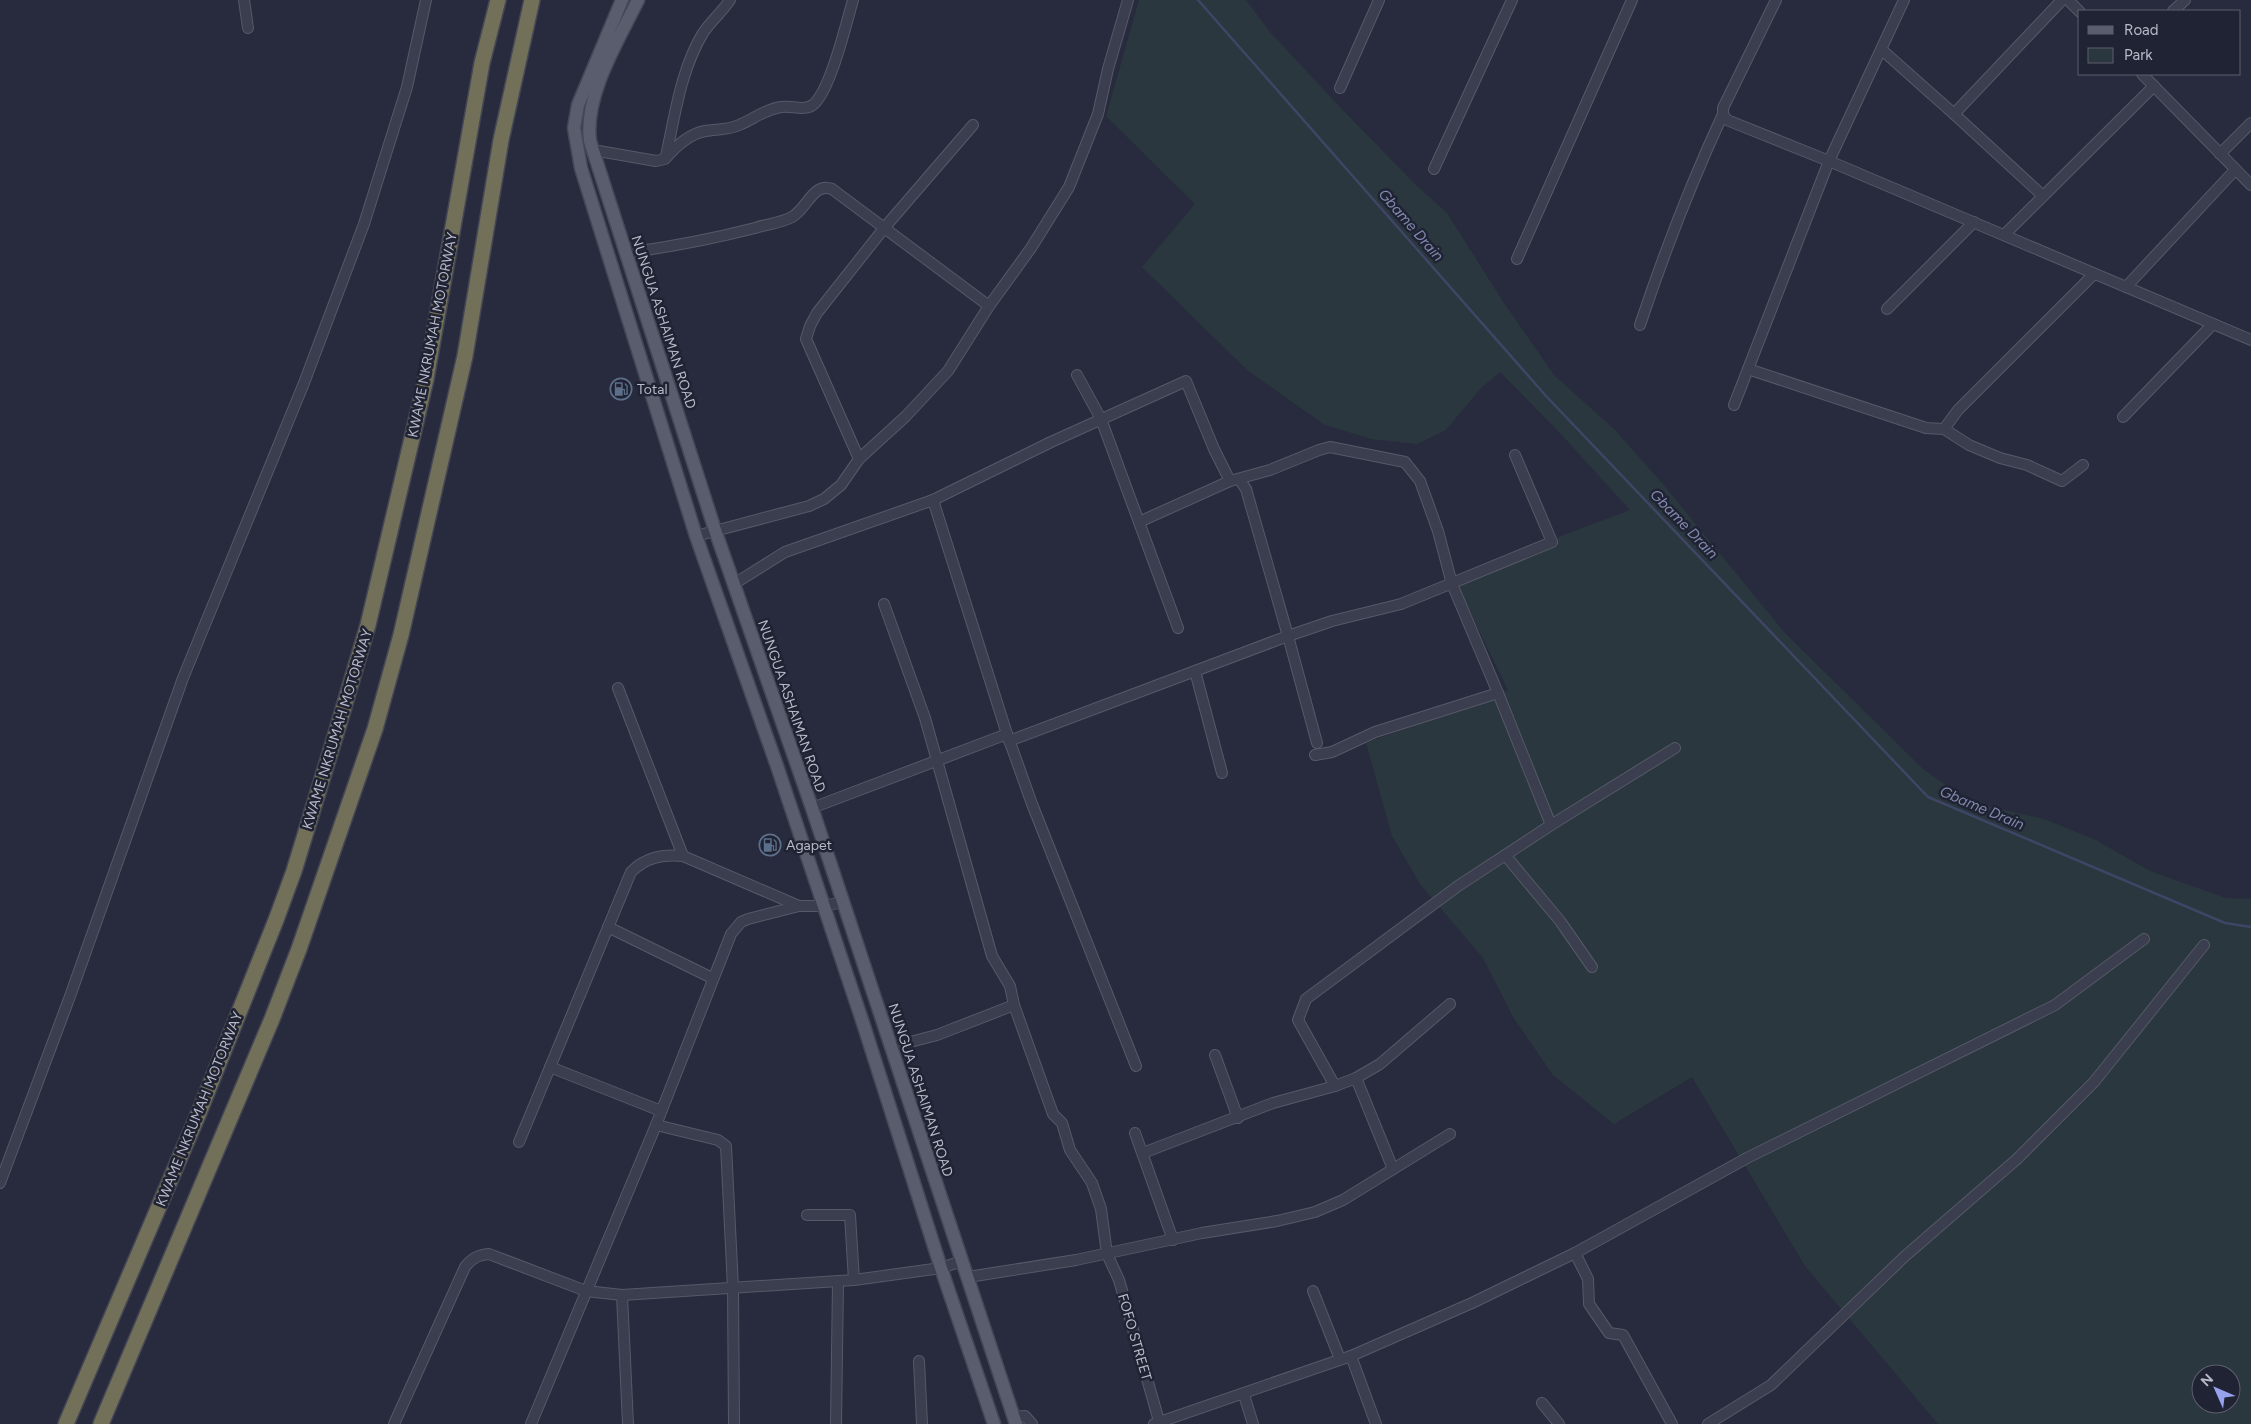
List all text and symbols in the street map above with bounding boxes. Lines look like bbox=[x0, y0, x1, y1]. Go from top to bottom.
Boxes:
legend bbox=[2078, 10, 2241, 75]
text: Road bbox=[2124, 21, 2159, 39]
text: Park bbox=[2124, 46, 2153, 64]
water label: Gbame Drain bbox=[1375, 185, 1447, 265]
street label: KWAME NKRUMAH MOTORWAY bbox=[404, 231, 461, 439]
street label: NUNGUA ASHAIMAN ROAD bbox=[627, 233, 700, 411]
fuel station icon: Total bbox=[609, 377, 633, 401]
place label: Total bbox=[637, 381, 667, 398]
water label: Gbame Drain bbox=[1646, 485, 1722, 563]
street label: NUNGUA ASHAIMAN ROAD bbox=[754, 618, 829, 795]
street label: KWAME NKRUMAH MOTORWAY bbox=[299, 626, 376, 831]
water label: Gbame Drain bbox=[1937, 782, 2027, 834]
fuel station icon: Agapet bbox=[758, 833, 782, 857]
place label: Agapet bbox=[786, 837, 832, 854]
street label: NUNGUA ASHAIMAN ROAD bbox=[884, 1001, 957, 1179]
street label: KWAME NKRUMAH MOTORWAY bbox=[153, 1009, 247, 1209]
street label: FOFO STREET bbox=[1114, 1292, 1155, 1383]
north arrow bbox=[2191, 1364, 2241, 1414]
text: N bbox=[2197, 1370, 2217, 1390]

